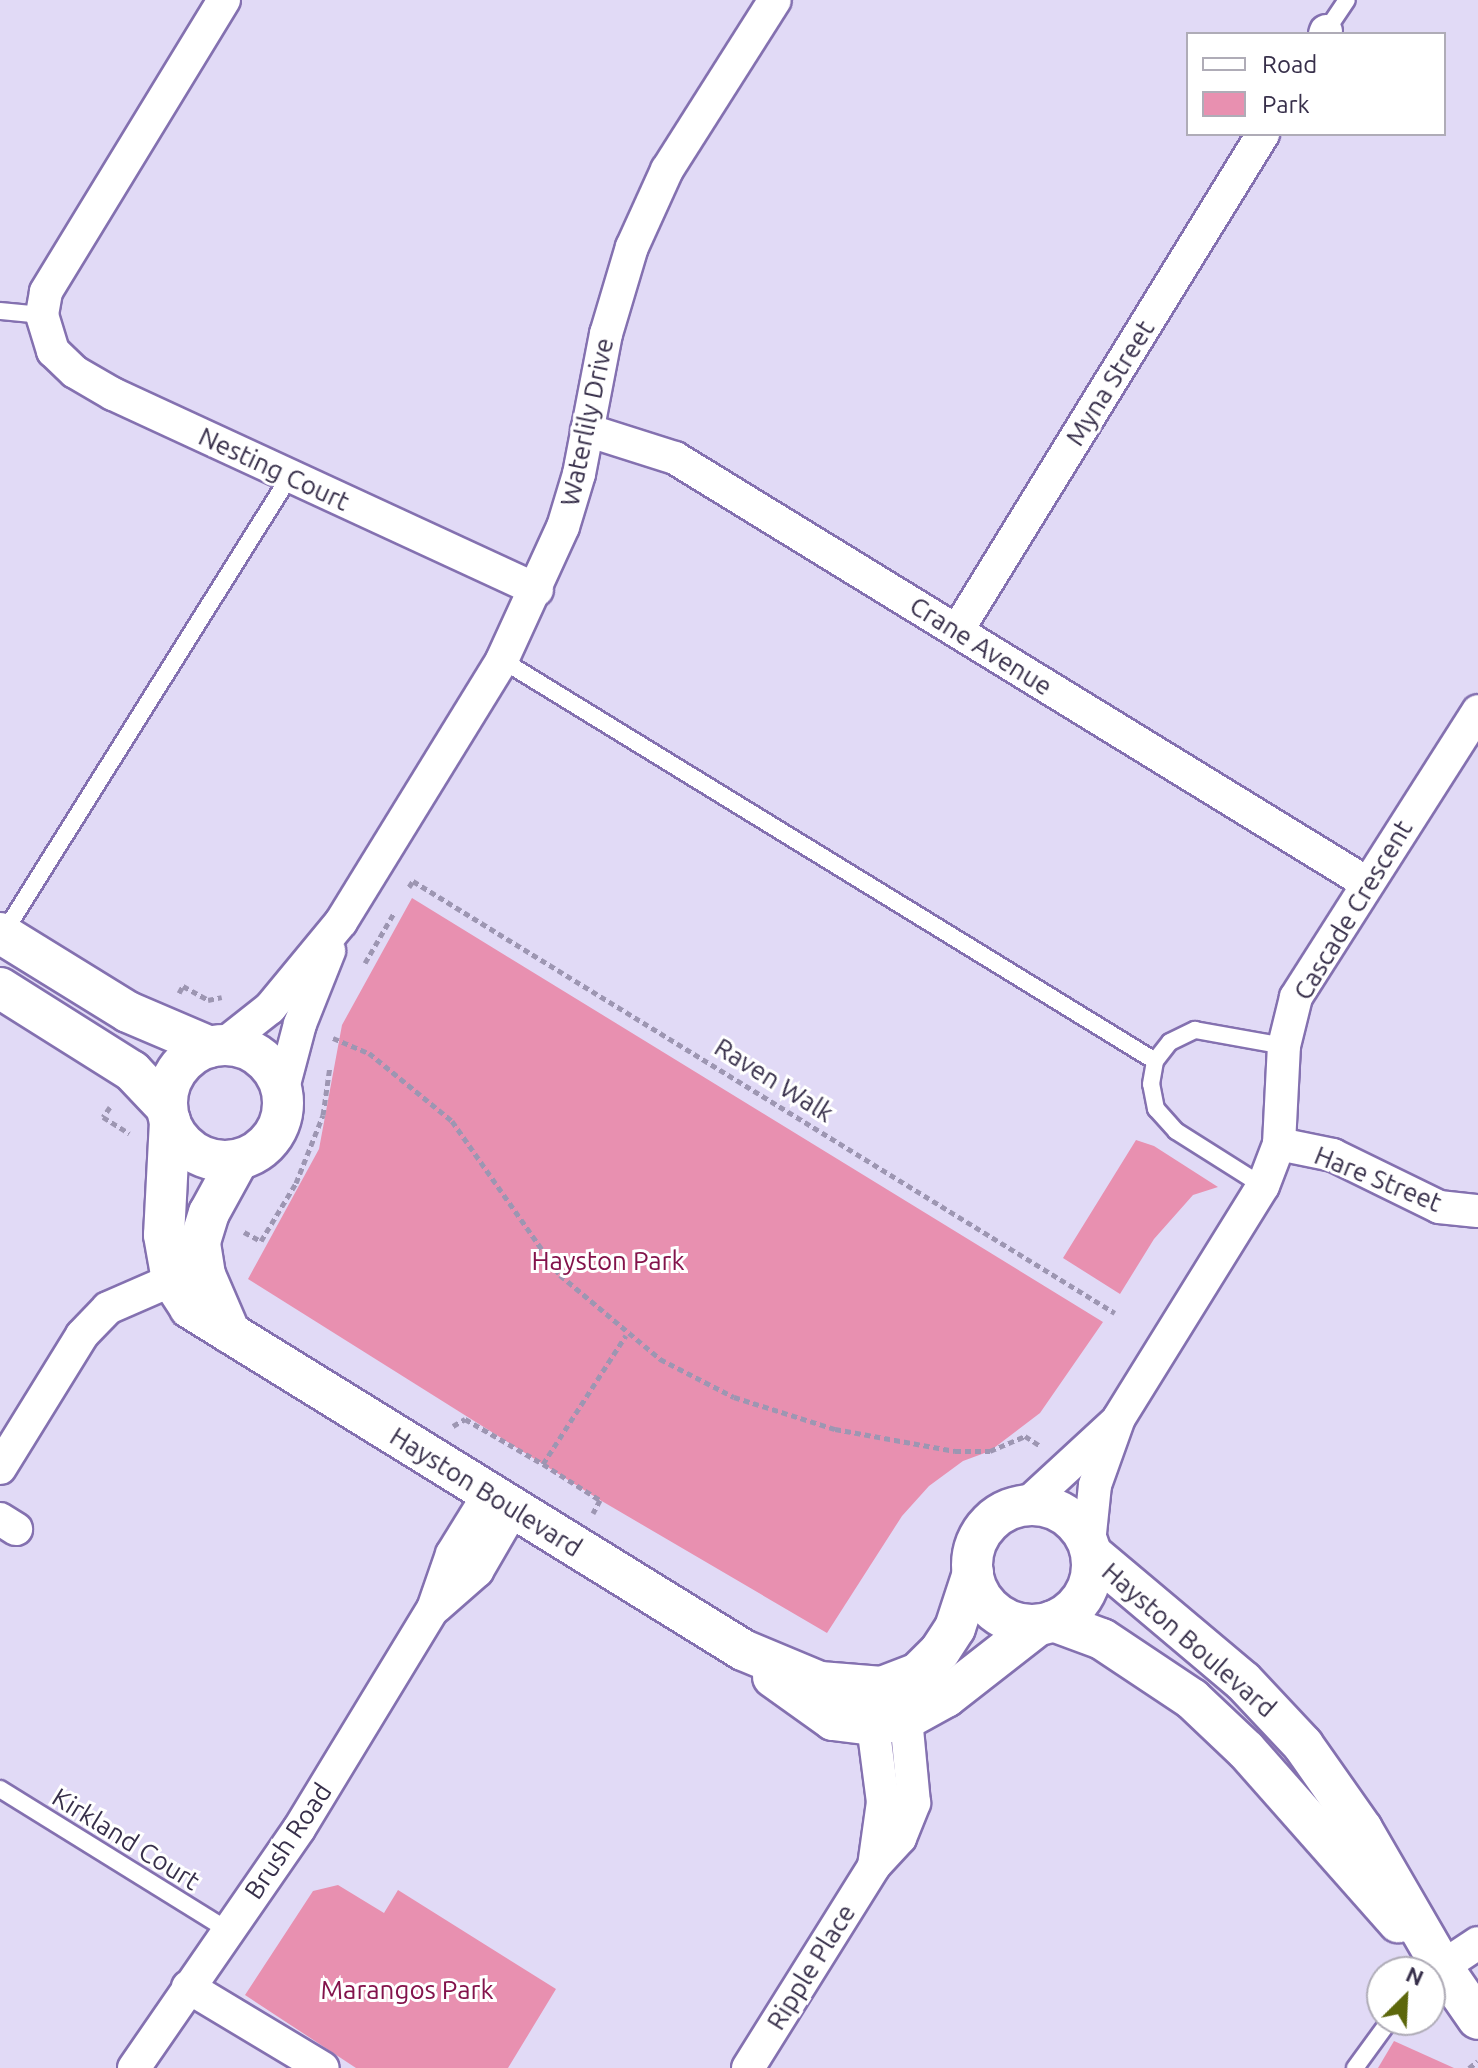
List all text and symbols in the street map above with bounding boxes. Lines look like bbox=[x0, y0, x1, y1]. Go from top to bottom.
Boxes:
legend bbox=[1186, 32, 1446, 136]
text: Road bbox=[1262, 51, 1317, 78]
text: Park bbox=[1262, 91, 1310, 118]
street label: Myna Street bbox=[1059, 315, 1161, 451]
street label: Waterlily Drive bbox=[554, 335, 620, 509]
street label: Nesting Court bbox=[194, 421, 354, 517]
street label: Crane Avenue bbox=[904, 590, 1058, 702]
street label: Cascade Crescent bbox=[1287, 814, 1419, 1006]
street label: Raven Walk bbox=[709, 1031, 839, 1129]
street label: Hare Street bbox=[1310, 1139, 1446, 1219]
park label: Hayston Park bbox=[531, 1245, 685, 1277]
street label: Hayston Boulevard bbox=[384, 1420, 588, 1564]
street label: Hayston Boulevard bbox=[1096, 1556, 1282, 1724]
street label: Brush Road bbox=[238, 1777, 338, 1905]
street label: Kirkland Court bbox=[47, 1781, 205, 1897]
street label: Ripple Place bbox=[760, 1898, 862, 2036]
north arrow bbox=[1366, 1956, 1446, 2036]
text: N bbox=[1403, 1961, 1428, 1990]
park label: Marangos Park bbox=[320, 1974, 494, 2006]

